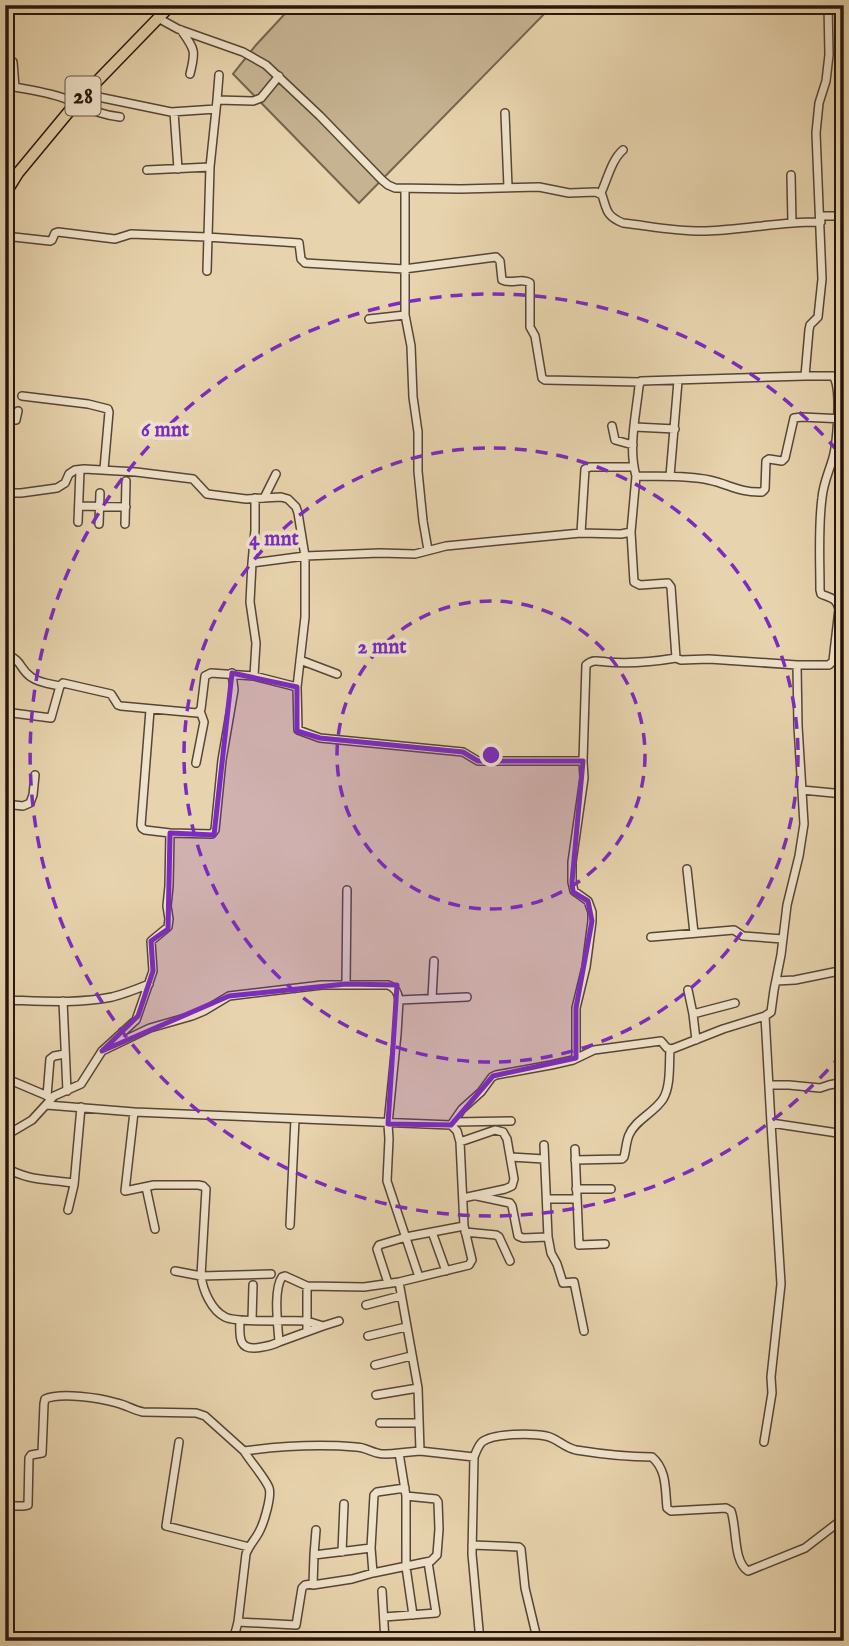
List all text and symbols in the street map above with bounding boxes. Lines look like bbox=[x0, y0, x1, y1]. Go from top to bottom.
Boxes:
road number: 28 bbox=[66, 76, 100, 116]
text: 6 mnt bbox=[141, 417, 190, 444]
text: 4 mnt bbox=[249, 526, 300, 553]
text: 2 mnt bbox=[358, 634, 407, 661]
centre of rings bbox=[479, 743, 503, 767]

